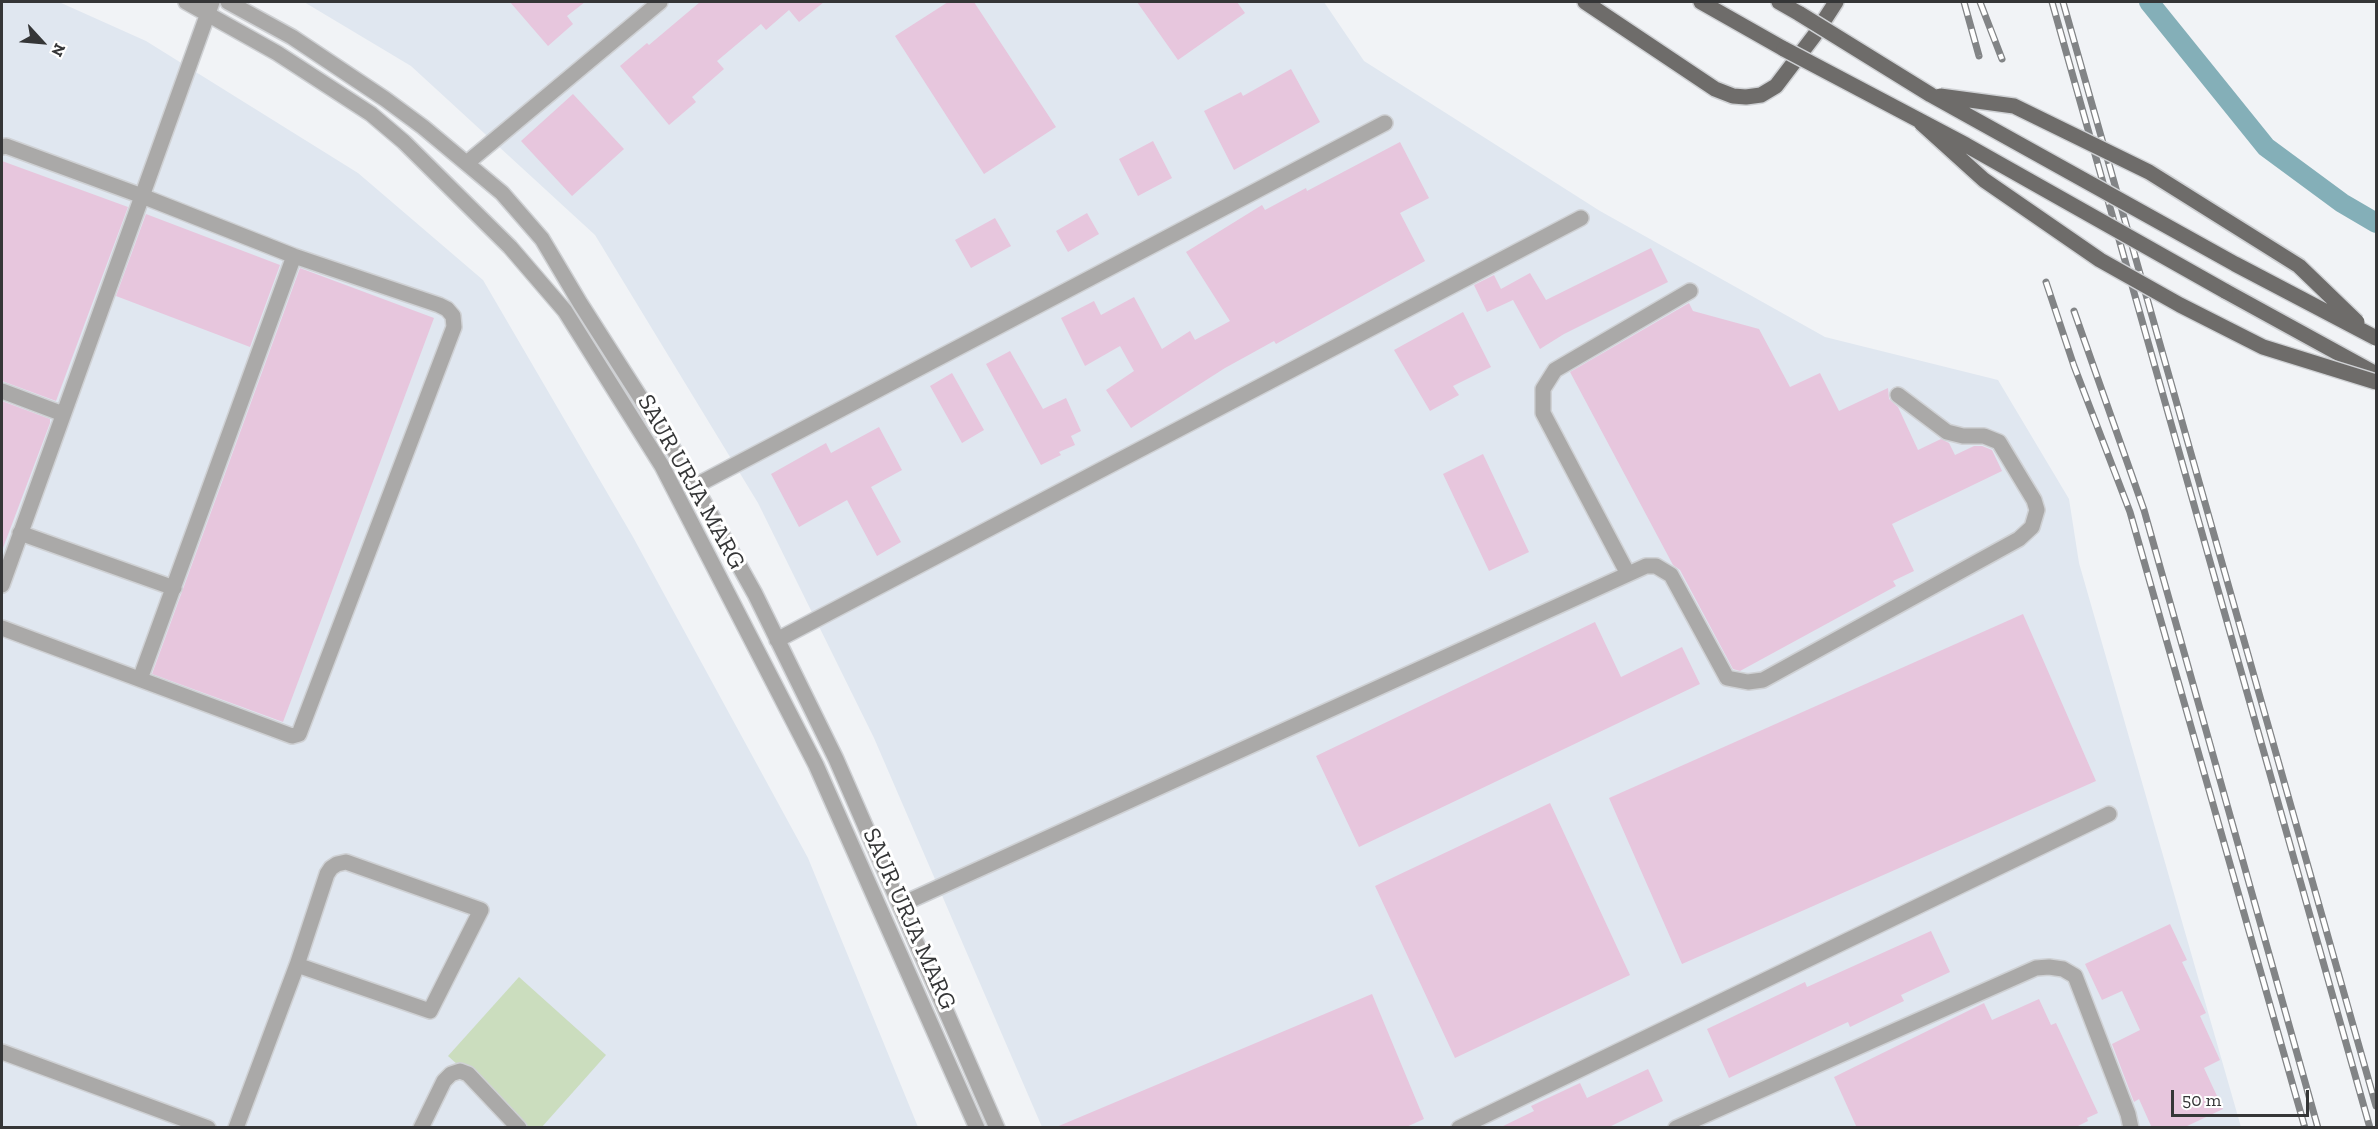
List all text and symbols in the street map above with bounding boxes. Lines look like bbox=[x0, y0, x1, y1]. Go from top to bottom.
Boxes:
north arrow bbox=[12, 12, 72, 72]
text: N bbox=[47, 40, 70, 60]
street label: SAUR URJA MARG bbox=[631, 390, 751, 574]
street label: SAUR URJA MARG bbox=[856, 824, 962, 1014]
scale bar bbox=[2174, 1078, 2312, 1116]
text: 50 m bbox=[2182, 1089, 2221, 1111]

